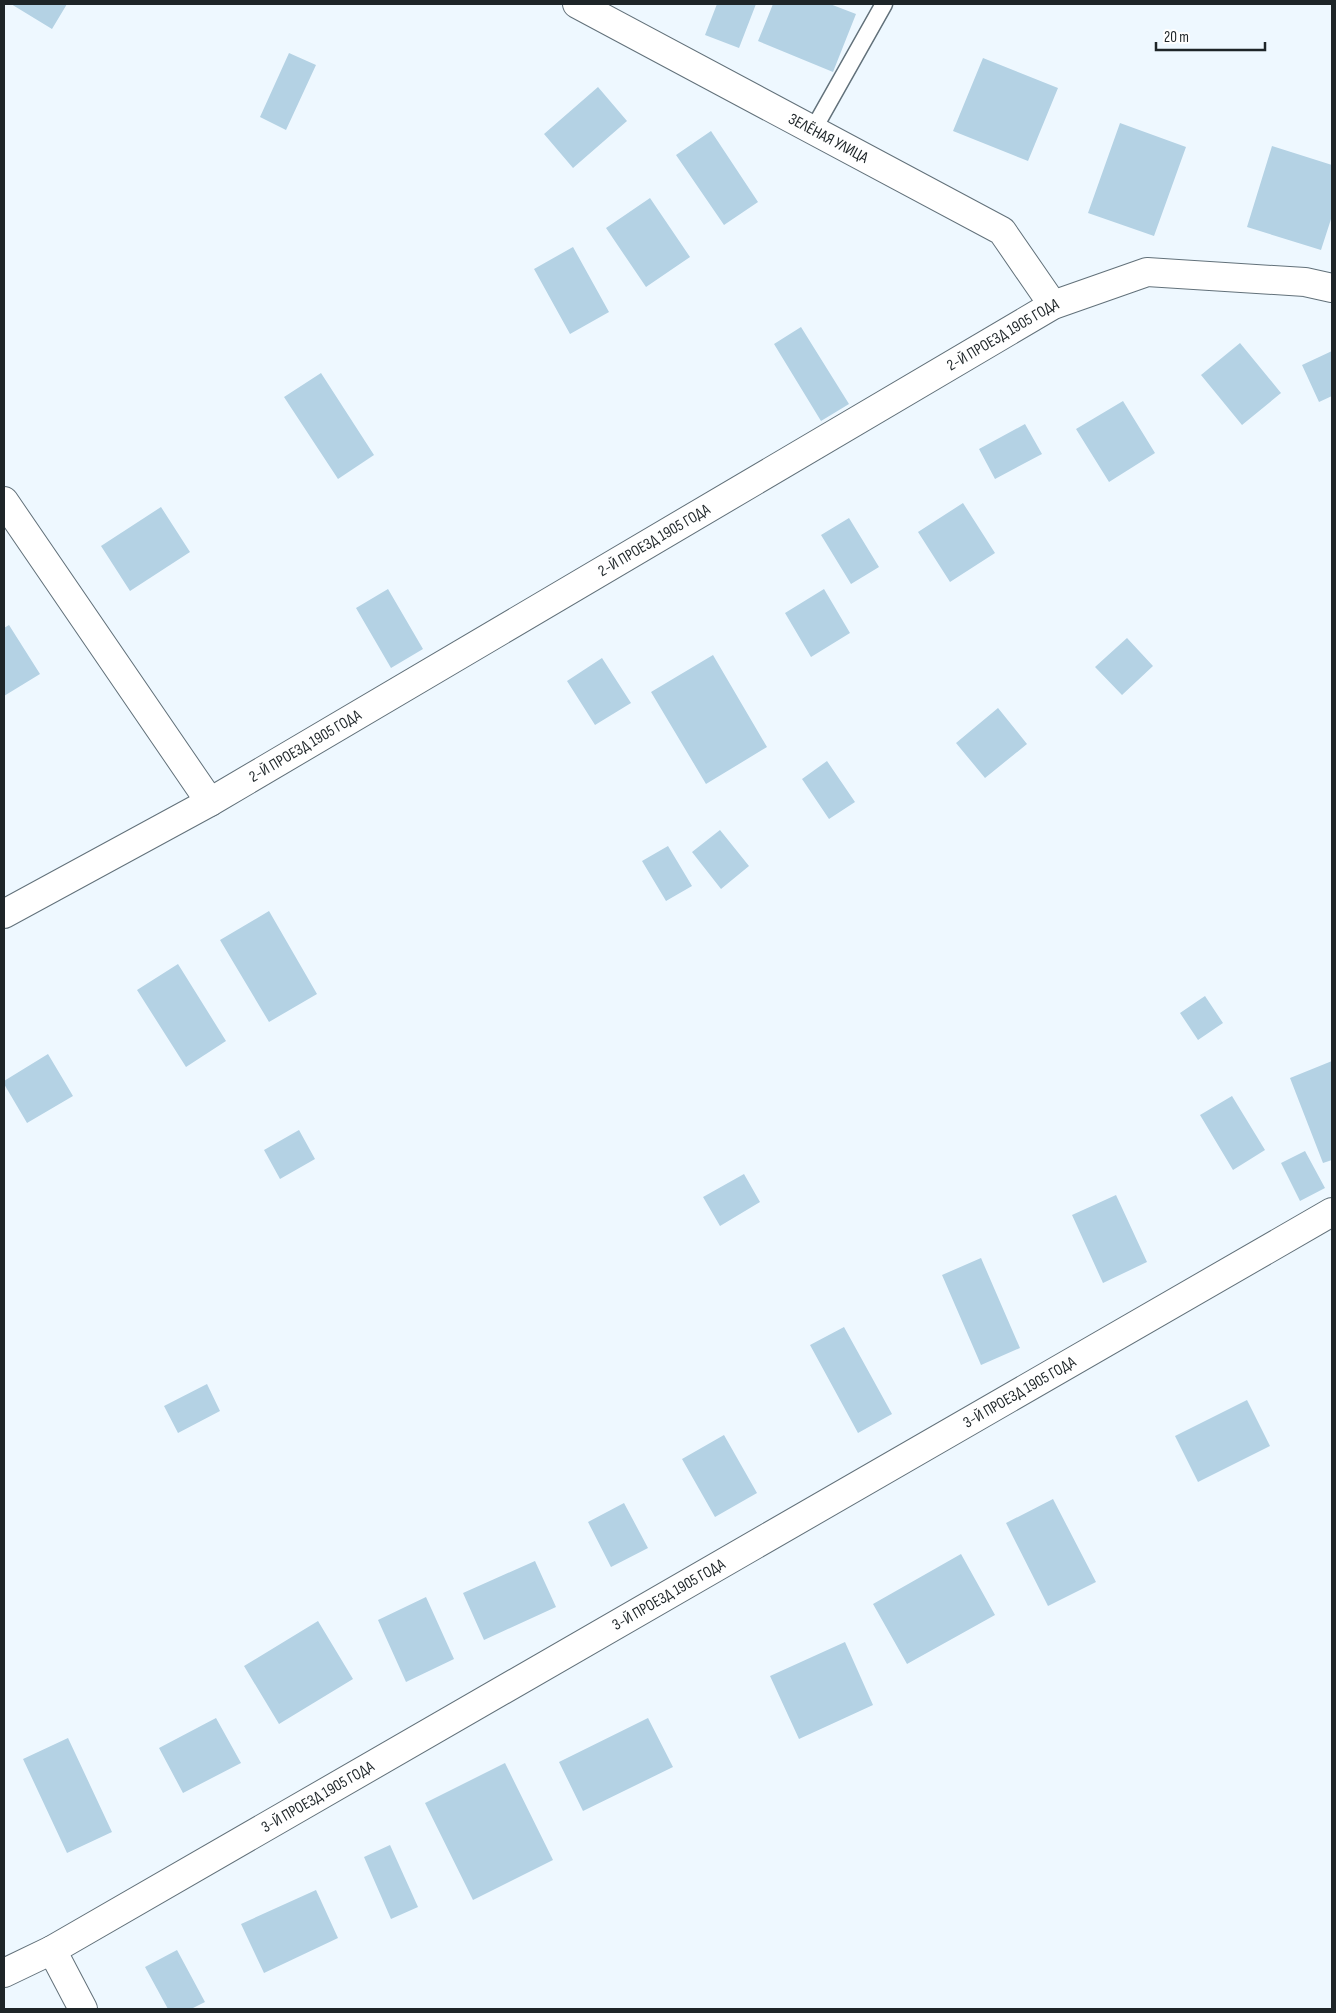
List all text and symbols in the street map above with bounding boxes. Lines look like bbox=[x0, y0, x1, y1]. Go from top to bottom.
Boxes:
scale bar bbox=[1156, 20, 1265, 52]
text: 20 m bbox=[1164, 28, 1189, 47]
street label: ЗЕЛЁНАЯ УЛИЦА bbox=[785, 109, 872, 167]
street label: 2-Й ПРОЕЗД 1905 ГОДА bbox=[944, 294, 1061, 375]
street label: 2-Й ПРОЕЗД 1905 ГОДА bbox=[595, 500, 714, 581]
street label: 2-Й ПРОЕЗД 1905 ГОДА bbox=[246, 705, 365, 786]
street label: 3-Й ПРОЕЗД 1905 ГОДА bbox=[960, 1352, 1079, 1432]
street label: 3-Й ПРОЕЗД 1905 ГОДА bbox=[609, 1554, 728, 1634]
street label: 3-Й ПРОЕЗД 1905 ГОДА bbox=[258, 1757, 378, 1837]

